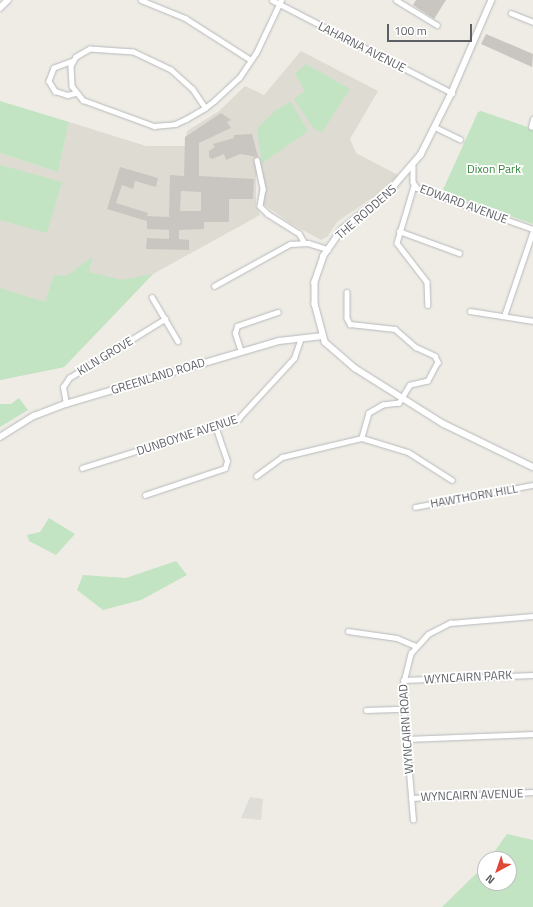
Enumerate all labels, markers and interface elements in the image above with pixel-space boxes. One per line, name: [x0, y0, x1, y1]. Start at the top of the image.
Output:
scale bar: [389, 16, 474, 42]
street label: LAHARNA AVENUE: [316, 19, 408, 75]
text: 100 m: [394, 21, 427, 40]
park label: Dixon Park: [467, 162, 521, 176]
street label: EDWARD AVENUE: [418, 181, 510, 227]
street label: THE RODDENS: [333, 182, 399, 242]
street label: KILN GROVE: [75, 334, 135, 378]
street label: GREENLAND ROAD: [109, 355, 207, 397]
street label: DUNBOYNE AVENUE: [135, 412, 239, 458]
street label: HAWTHORN HILL: [429, 481, 519, 511]
street label: WYNCAIRN PARK: [424, 668, 512, 686]
street label: WYNCAIRN ROAD: [396, 684, 416, 774]
street label: WYNCAIRN AVENUE: [420, 786, 524, 804]
north arrow: [477, 851, 517, 891]
text: N: [482, 871, 498, 888]

